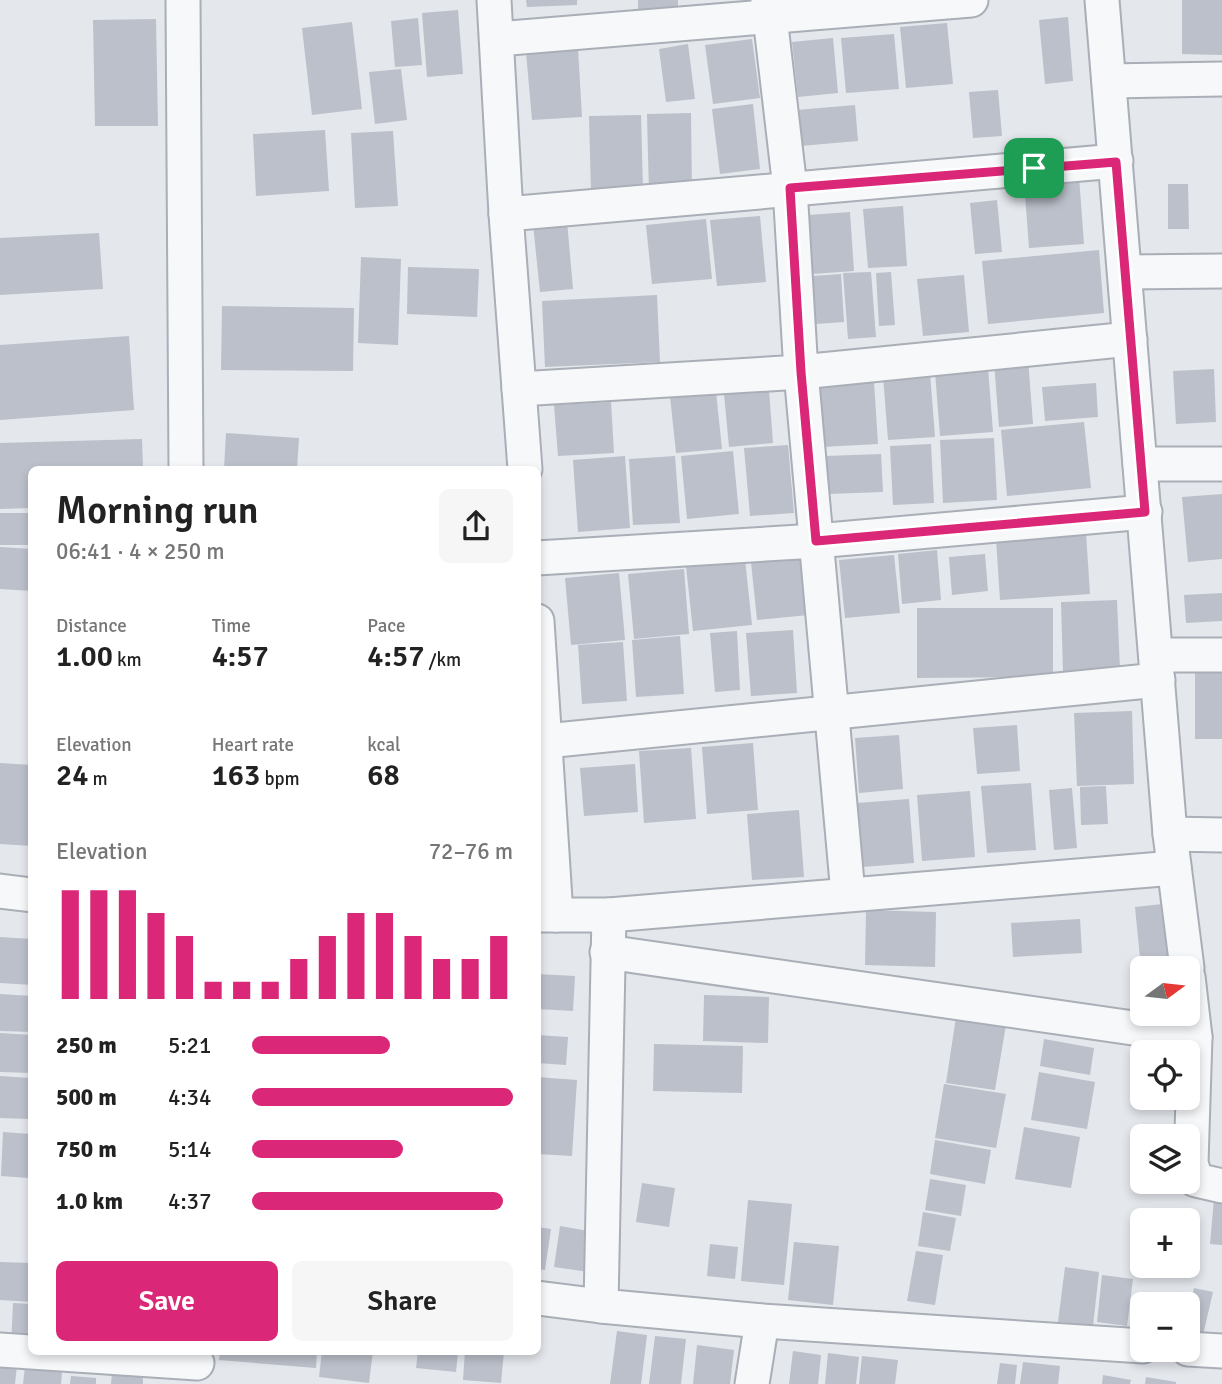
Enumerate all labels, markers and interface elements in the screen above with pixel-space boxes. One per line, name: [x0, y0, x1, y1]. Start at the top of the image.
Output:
pin: [1004, 138, 1064, 198]
icon: arrive: [1015, 149, 1053, 187]
text: Morning run: [56, 487, 259, 534]
button: share: [439, 489, 513, 563]
text: 06:41 · 4 × 250 m: [56, 537, 225, 566]
text: Distance: [56, 614, 127, 638]
text: Time: [212, 614, 251, 638]
text: Pace: [367, 614, 406, 638]
text: 1.00: [56, 638, 113, 675]
text: 4:57: [212, 638, 269, 675]
text: 4:57: [367, 638, 424, 675]
text: km: [113, 648, 142, 672]
text: /km: [424, 648, 461, 672]
text: Elevation: [56, 733, 132, 757]
text: Heart rate: [212, 733, 294, 757]
text: kcal: [367, 733, 401, 757]
text: 24: [56, 757, 88, 794]
text: 163: [212, 757, 260, 794]
text: 68: [367, 757, 400, 794]
text: m: [88, 767, 108, 791]
text: bpm: [260, 767, 300, 791]
text: Elevation: [56, 837, 148, 866]
text: 72–76 m: [429, 837, 513, 866]
north arrow: [1130, 956, 1200, 1026]
map controls: [1130, 956, 1200, 1362]
text: 250 m: [56, 1031, 117, 1060]
text: 5:21: [168, 1031, 211, 1060]
button: locate: [1130, 1040, 1200, 1110]
text: 500 m: [56, 1083, 117, 1112]
text: 4:34: [168, 1083, 211, 1112]
button: layers: [1130, 1124, 1200, 1194]
text: 750 m: [56, 1135, 117, 1164]
text: 5:14: [168, 1135, 211, 1164]
text: 1.0 km: [56, 1187, 123, 1216]
text: 4:37: [168, 1187, 211, 1216]
button: +: [1130, 1208, 1200, 1278]
button: Save: [56, 1261, 278, 1341]
button: Share: [292, 1261, 513, 1341]
button: −: [1130, 1292, 1200, 1362]

